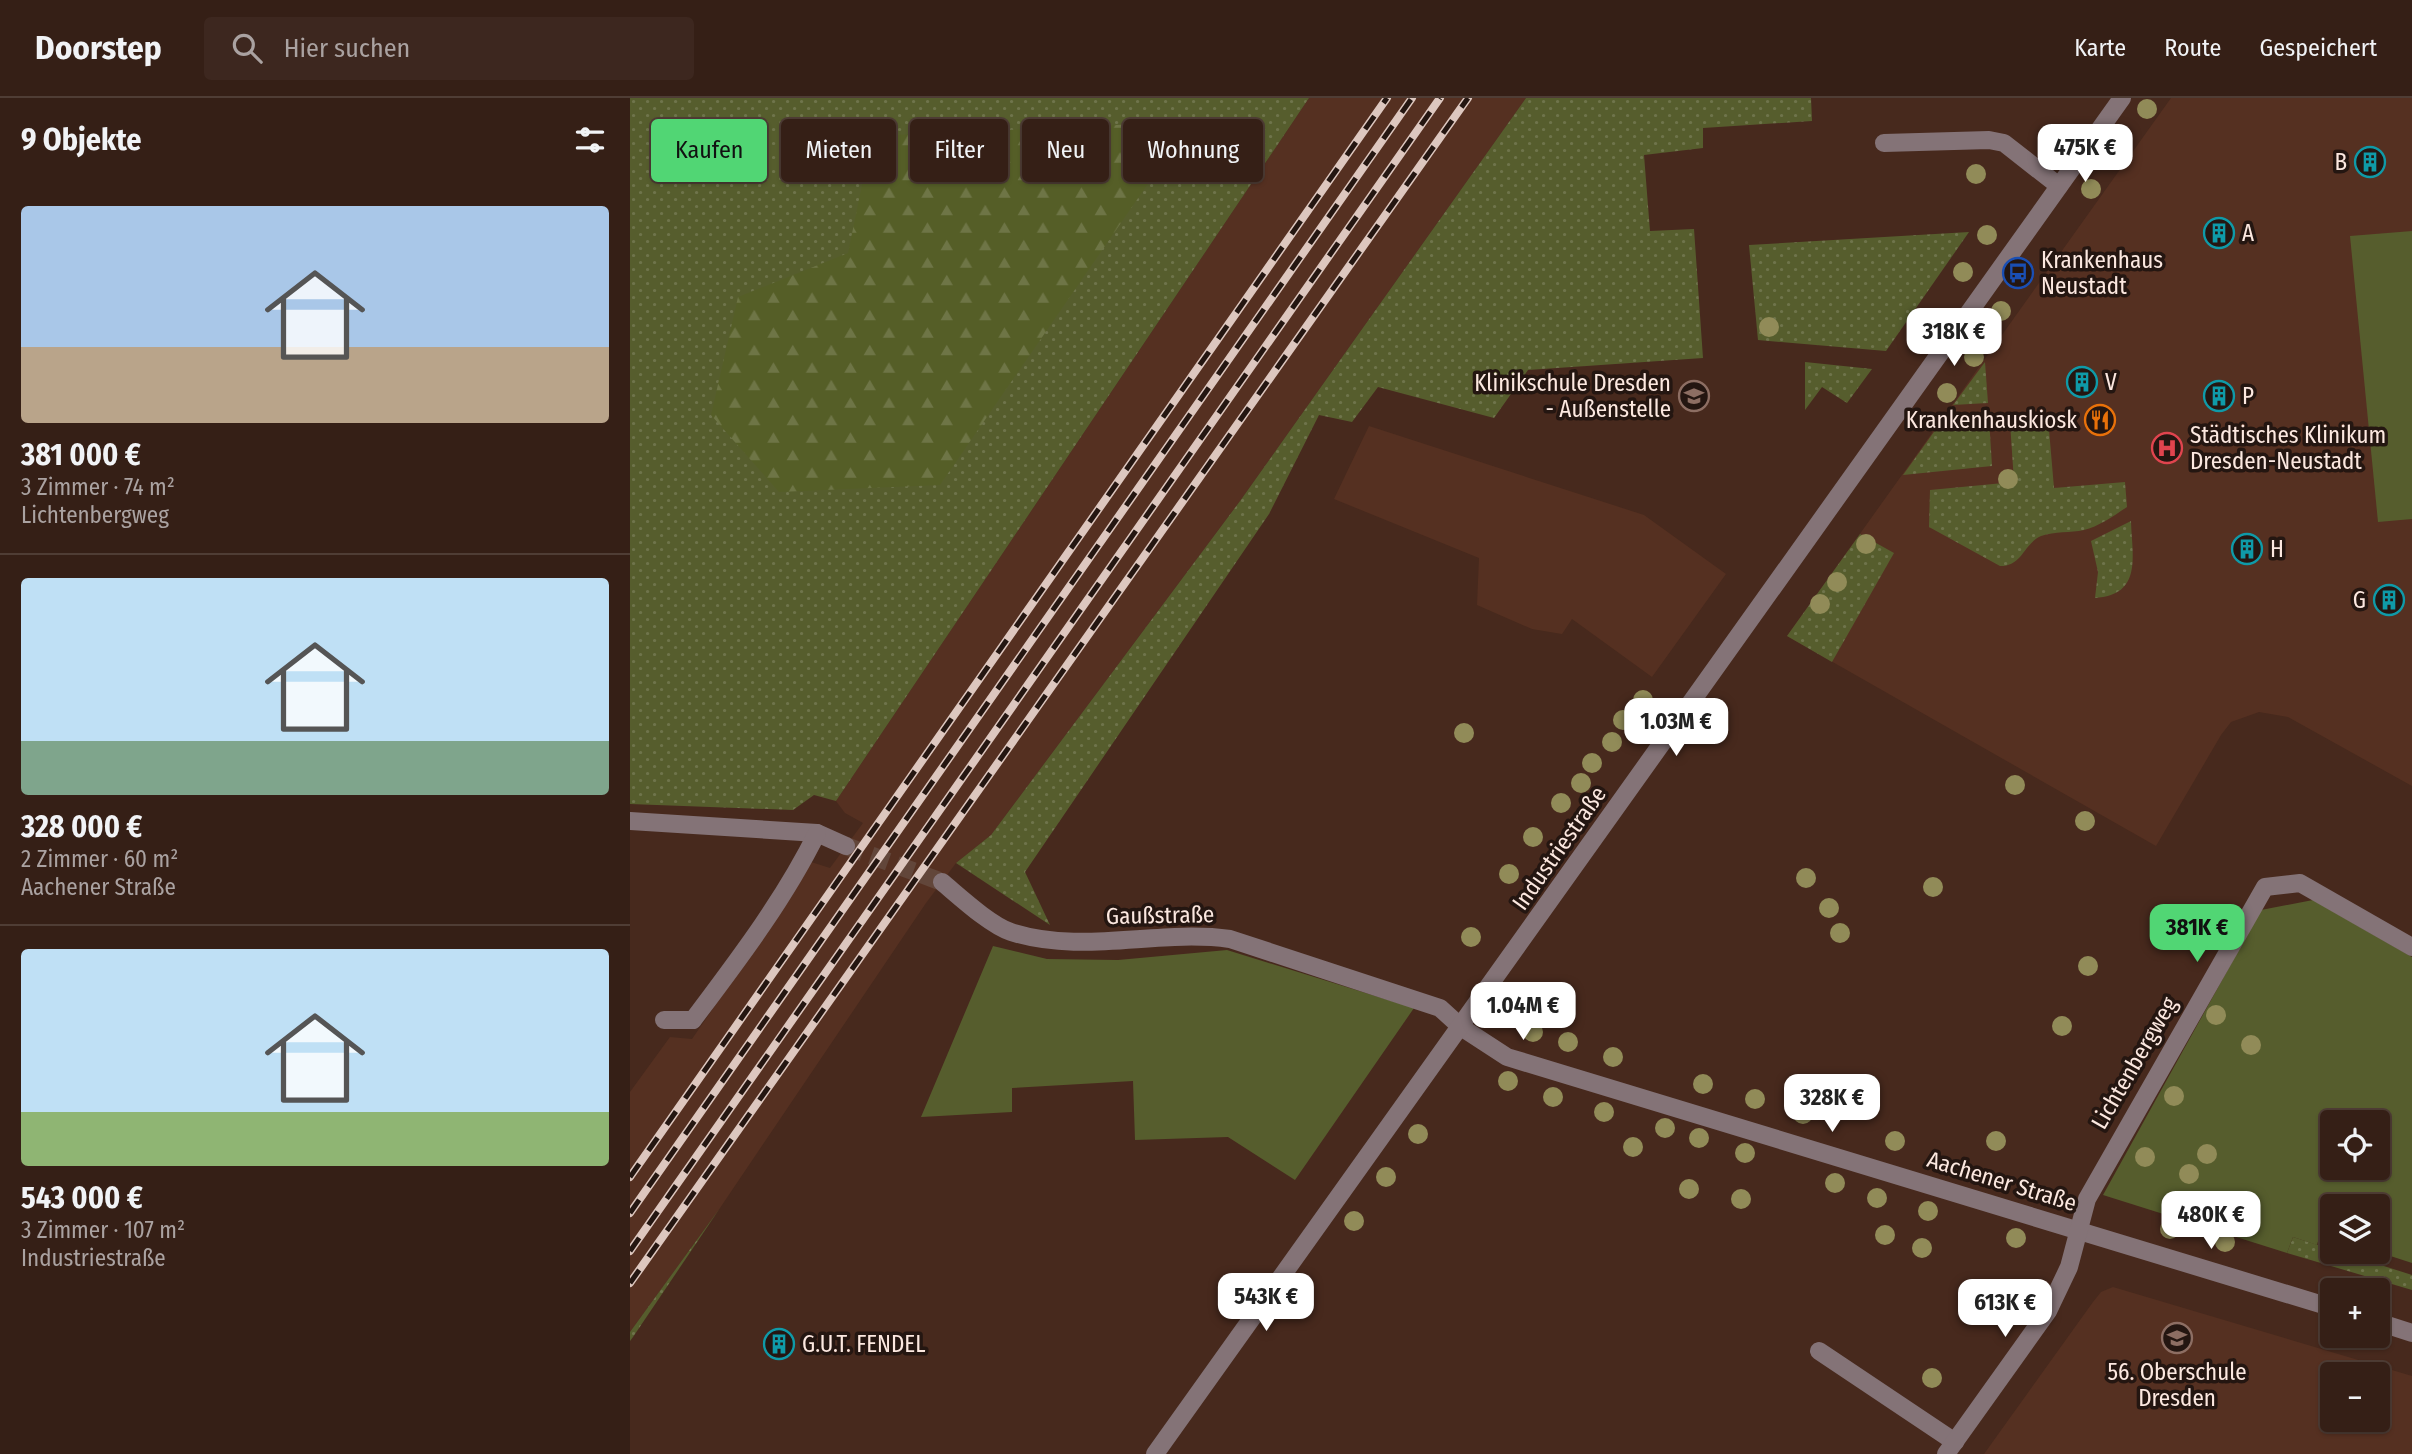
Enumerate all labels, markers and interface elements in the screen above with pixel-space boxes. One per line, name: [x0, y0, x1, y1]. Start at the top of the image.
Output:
search box: [204, 17, 694, 80]
text: Doorstep: [35, 28, 162, 68]
icon: search: [228, 29, 266, 67]
text: Hier suchen: [284, 33, 410, 64]
text: Karte: [2074, 34, 2126, 62]
text: Route: [2164, 34, 2221, 62]
text: Gespeichert: [2259, 34, 2377, 62]
chip: Kaufen: [651, 119, 767, 182]
chip: Mieten: [781, 119, 896, 182]
chip: Filter: [910, 119, 1008, 182]
chip: Neu: [1022, 119, 1109, 182]
chip: Wohnung: [1123, 119, 1263, 182]
icon: filters: [571, 121, 609, 159]
text: 9 Objekte: [21, 122, 141, 158]
pin: 475K €: [2028, 125, 2142, 184]
text: 475K €: [2054, 133, 2116, 161]
building icon: B: [2353, 145, 2387, 179]
place label: B: [2334, 148, 2347, 176]
building icon: A: [2202, 216, 2236, 250]
place label: A: [2242, 219, 2254, 247]
place label: Krankenhaus Neustadt: [2041, 246, 2163, 300]
icon: home: [252, 252, 378, 378]
bus stop icon: Krankenhaus Neustadt: [2001, 256, 2035, 290]
pin: 318K €: [1897, 308, 2011, 368]
text: 318K €: [1923, 317, 1985, 345]
building icon: V: [2065, 365, 2099, 399]
place label: V: [2105, 368, 2117, 396]
place label: Klinikschule Dresden - Außenstelle: [1474, 369, 1671, 423]
school or university icon: Klinikschule Dresden - Außenstelle: [1677, 379, 1711, 413]
building icon: P: [2202, 379, 2236, 413]
place label: P: [2242, 382, 2254, 410]
restaurant icon: Krankenhauskiosk: [2083, 403, 2117, 437]
place label: Krankenhauskiosk: [1906, 406, 2077, 434]
place label: Städtisches Klinikum Dresden-Neustadt: [2190, 421, 2386, 475]
hospital icon: Städtisches Klinikum Dresden-Neustadt: [2150, 431, 2184, 465]
text: 381 000 €: [21, 437, 141, 473]
text: 3 Zimmer · 74 m²: [21, 473, 175, 501]
text: Lichtenbergweg: [21, 501, 169, 529]
building icon: H: [2230, 532, 2264, 566]
place label: H: [2270, 535, 2284, 563]
building icon: G: [2372, 583, 2406, 617]
place label: G: [2353, 586, 2366, 614]
icon: home: [252, 624, 378, 750]
pin: 1.03M €: [1611, 698, 1741, 758]
text: 1.03M €: [1640, 707, 1712, 735]
street label: Industriestraße: [1506, 781, 1612, 915]
text: 328 000 €: [21, 809, 142, 845]
text: 2 Zimmer · 60 m²: [21, 845, 178, 873]
text: Aachener Straße: [21, 873, 176, 901]
street label: Gaußstraße: [1106, 900, 1214, 930]
pin: 381K €: [2140, 904, 2254, 964]
text: 381K €: [2166, 913, 2228, 941]
pin: 1.04M €: [1458, 982, 1588, 1042]
text: 1.04M €: [1487, 991, 1559, 1019]
street label: Lichtenbergweg: [2085, 992, 2183, 1134]
icon: home: [252, 995, 378, 1121]
pin: 328K €: [1775, 1074, 1889, 1134]
text: 328K €: [1800, 1083, 1864, 1111]
map controls: [2320, 1110, 2390, 1432]
button: locate: [2320, 1110, 2390, 1180]
street label: Aachener Straße: [1924, 1145, 2080, 1217]
text: 543 000 €: [21, 1180, 143, 1216]
pin: 480K €: [2154, 1192, 2268, 1251]
button: layers: [2320, 1194, 2390, 1264]
text: 480K €: [2178, 1200, 2245, 1228]
text: 3 Zimmer · 107 m²: [21, 1216, 185, 1244]
text: Industriestraße: [21, 1244, 166, 1272]
pin: 543K €: [1209, 1274, 1323, 1333]
button: +: [2320, 1278, 2390, 1348]
pin: 613K €: [1948, 1280, 2062, 1339]
text: 543K €: [1234, 1282, 1298, 1310]
text: 613K €: [1974, 1288, 2036, 1316]
school or university icon: 56. Oberschule Dresden: [2160, 1321, 2194, 1355]
building icon: G.U.T. FENDEL: [762, 1327, 796, 1361]
place label: G.U.T. FENDEL: [802, 1330, 925, 1358]
place label: 56. Oberschule Dresden: [2107, 1358, 2247, 1412]
button: −: [2320, 1362, 2390, 1432]

